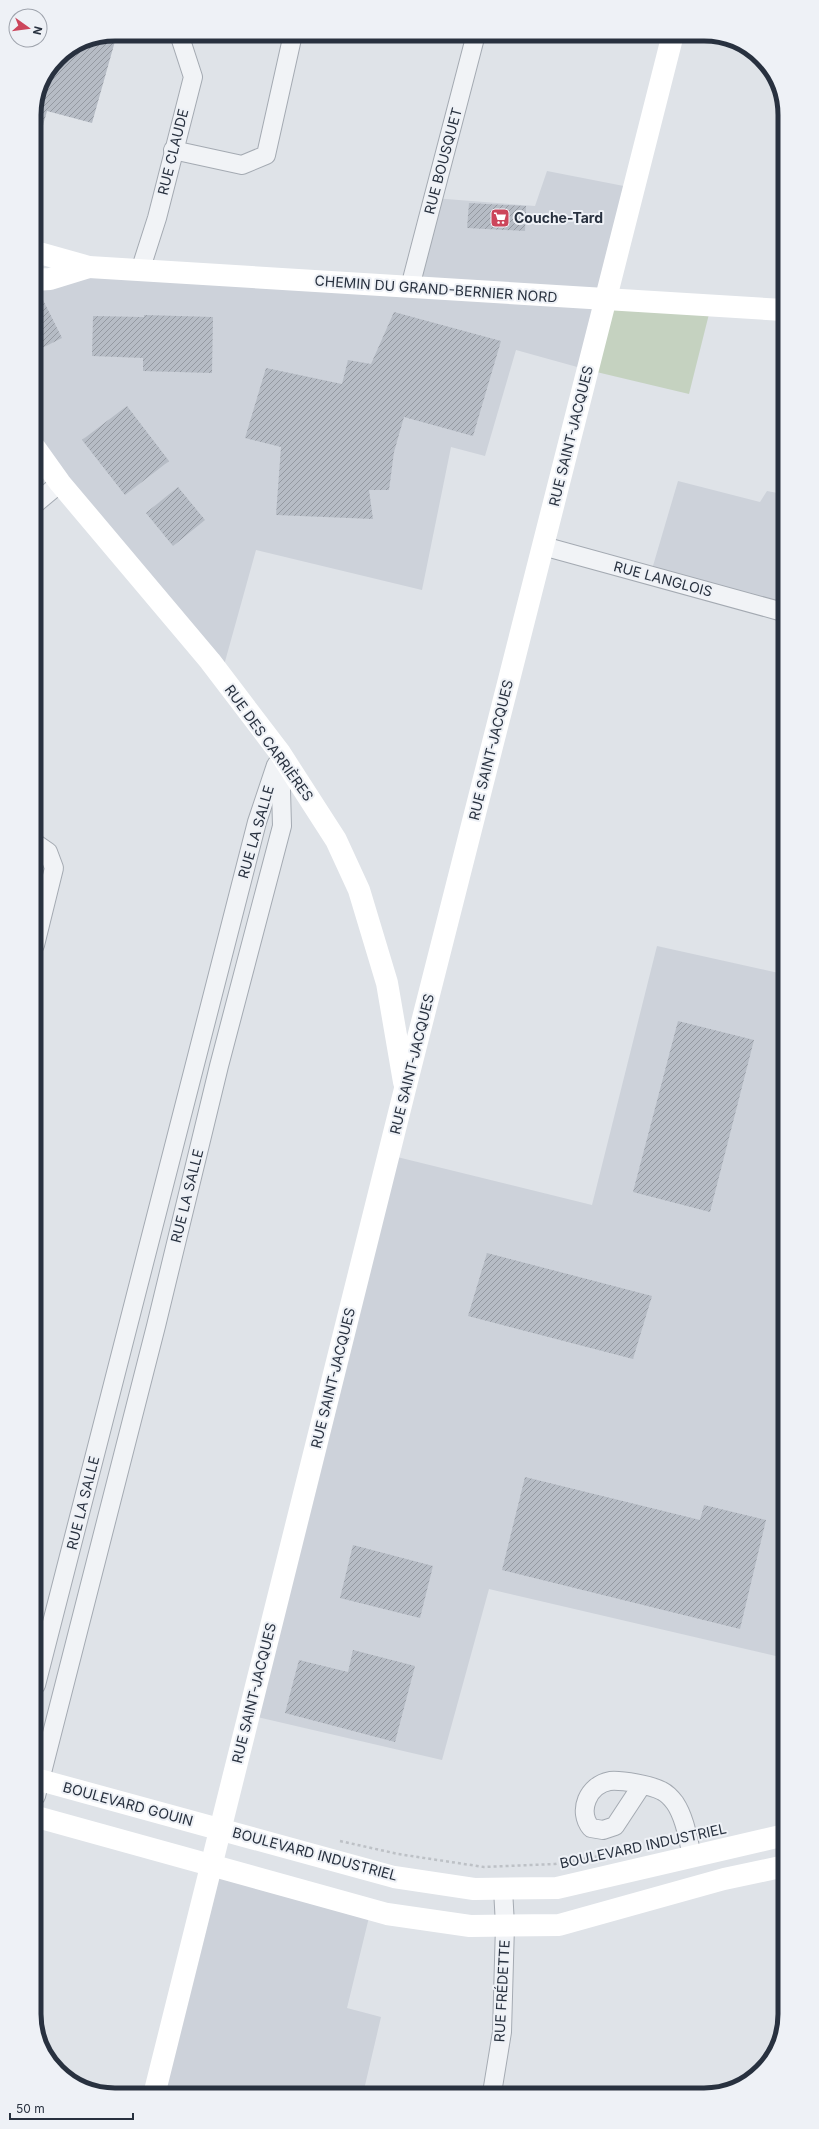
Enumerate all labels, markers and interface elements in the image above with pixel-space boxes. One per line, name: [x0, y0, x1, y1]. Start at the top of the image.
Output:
north arrow: [8, 8, 48, 48]
text: N: [30, 25, 46, 36]
street label: RUE BOUSQUET: [420, 106, 465, 216]
street label: RUE CLAUDE: [154, 107, 191, 197]
supermarket icon: Couche-Tard: [489, 207, 511, 229]
place label: Couche-Tard: [514, 209, 603, 226]
street label: CHEMIN DU GRAND-BERNIER NORD: [314, 272, 558, 305]
street label: RUE SAINT-JACQUES: [545, 364, 596, 508]
street label: RUE LANGLOIS: [612, 557, 714, 600]
street label: RUE SAINT-JACQUES: [465, 678, 516, 822]
street label: RUE DES CARRIÈRES: [222, 681, 317, 804]
street label: RUE LA SALLE: [234, 783, 277, 880]
street label: RUE SAINT-JACQUES: [386, 992, 437, 1136]
street label: RUE LA SALLE: [167, 1147, 206, 1245]
street label: RUE SAINT-JACQUES: [307, 1306, 358, 1450]
street label: RUE LA SALLE: [63, 1454, 102, 1552]
street label: RUE SAINT-JACQUES: [228, 1621, 279, 1765]
street label: BOULEVARD GOUIN: [61, 1778, 195, 1829]
street label: BOULEVARD INDUSTRIEL: [558, 1820, 728, 1871]
street label: BOULEVARD INDUSTRIEL: [231, 1823, 399, 1884]
street label: RUE FRÉDETTE: [490, 1939, 513, 2043]
scale bar: [10, 2095, 133, 2121]
text: 50 m: [16, 2101, 45, 2116]

